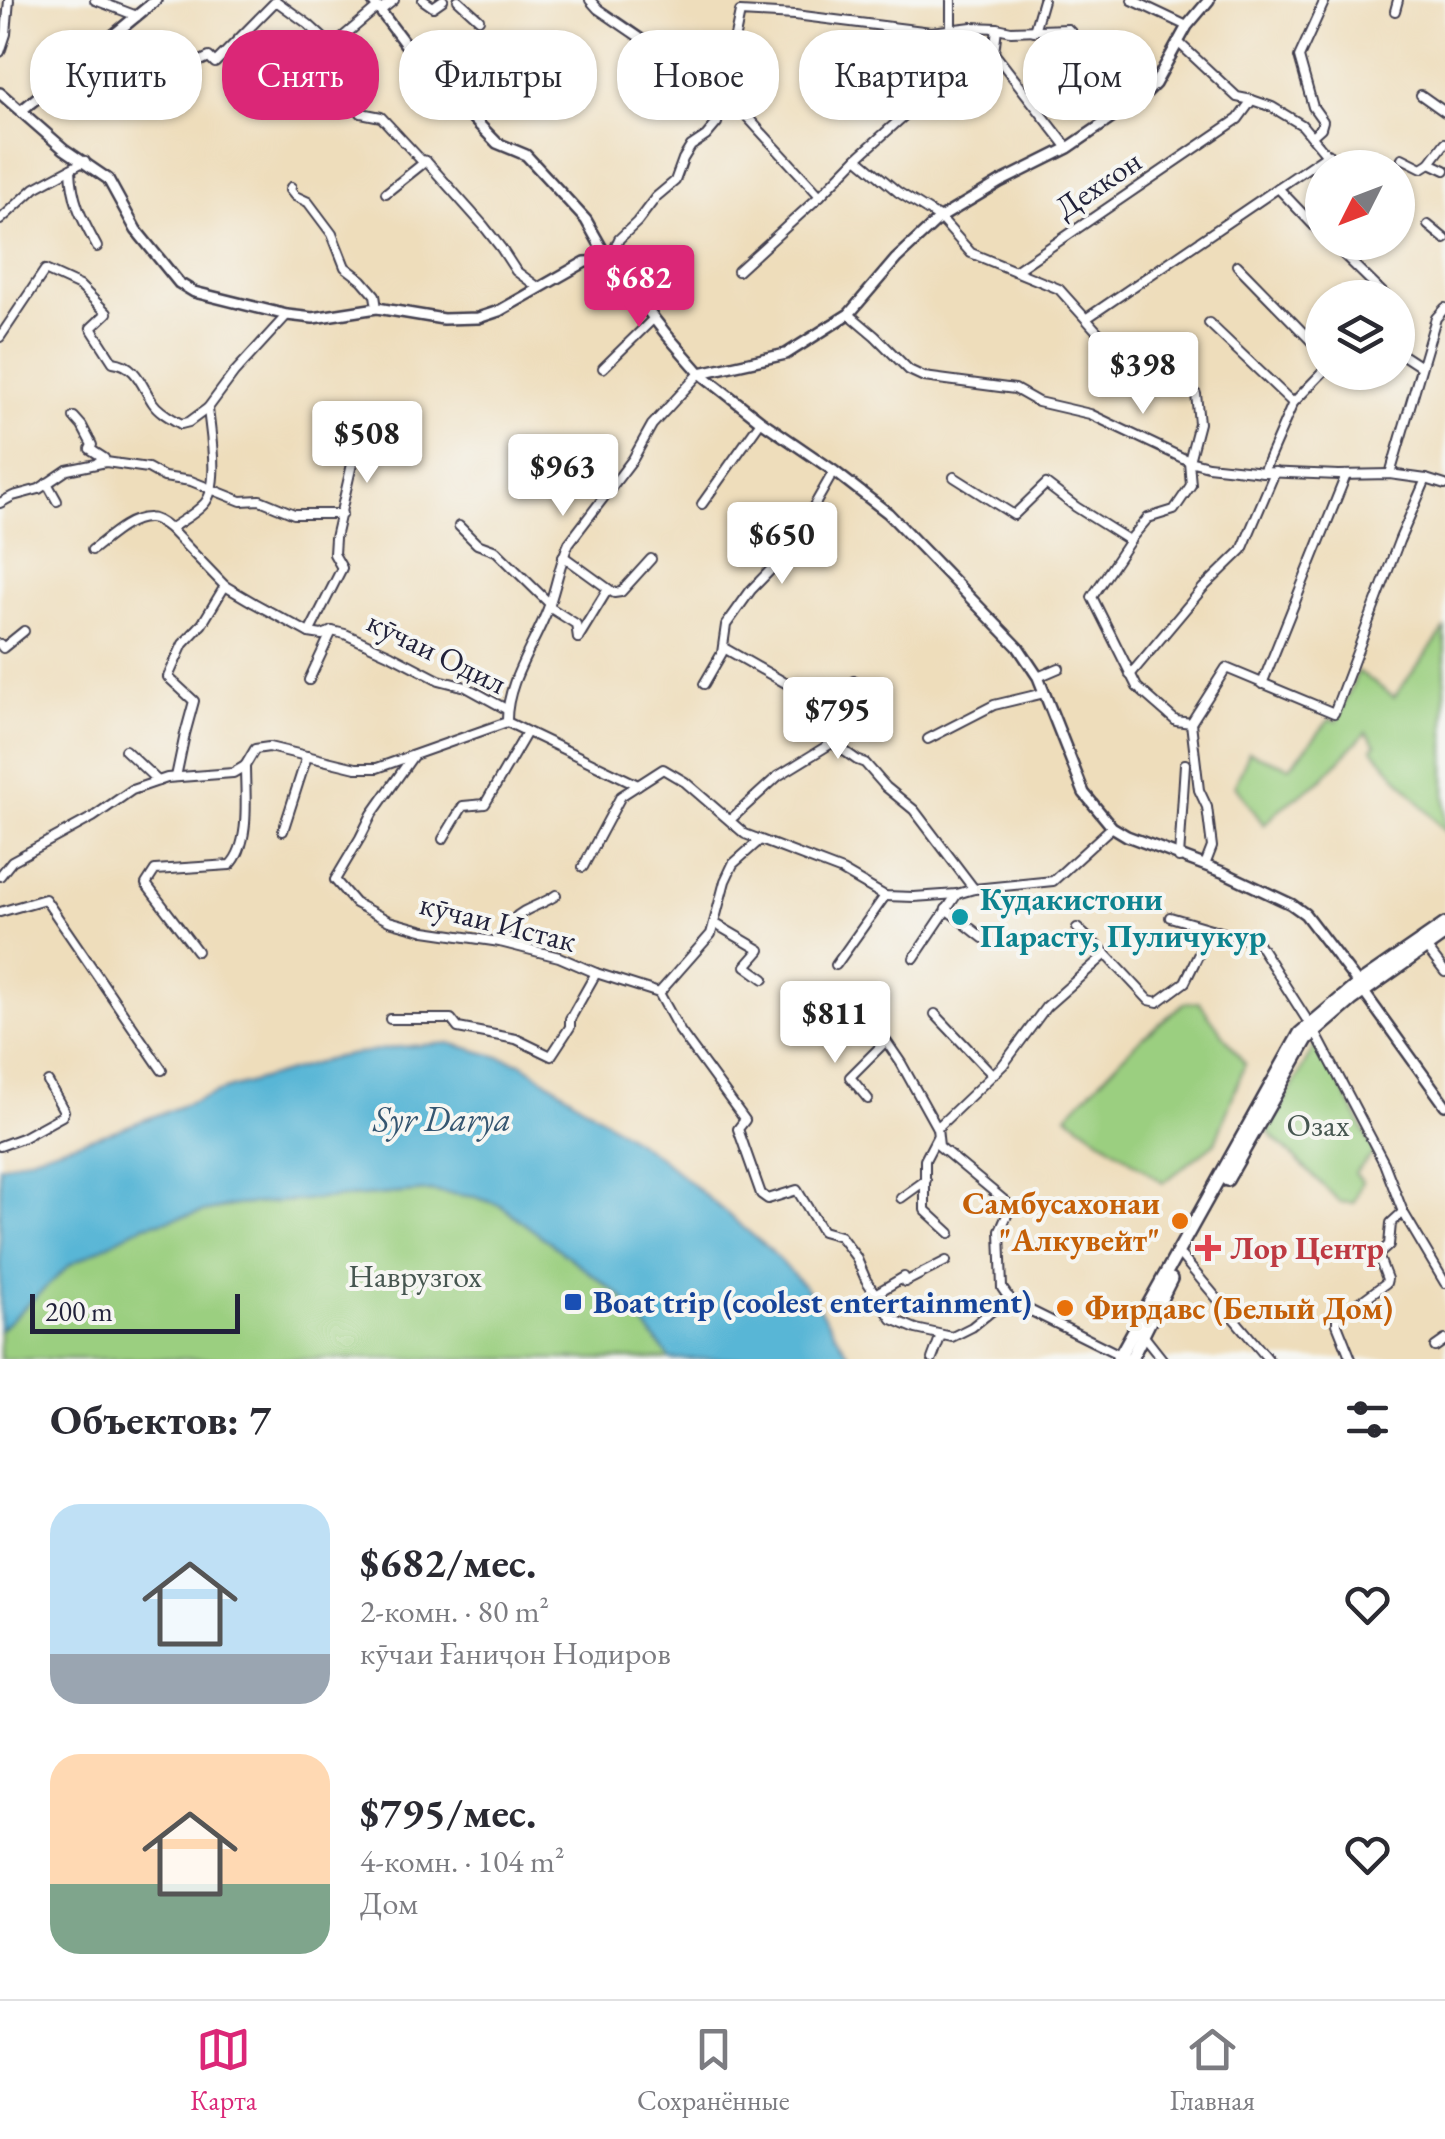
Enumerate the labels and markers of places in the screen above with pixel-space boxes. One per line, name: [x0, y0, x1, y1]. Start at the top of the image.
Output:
pin: $682: [580, 245, 698, 330]
pin: $398: [1084, 332, 1202, 417]
pin: $508: [308, 401, 426, 486]
pin: $963: [504, 434, 622, 519]
pin: $650: [723, 502, 841, 587]
pin: $795: [779, 677, 897, 762]
place label: Кудакистони Парасту, Пуличукур: [980, 878, 1266, 957]
marker: Кудакистони Парасту, Пуличукур: [949, 906, 971, 928]
pin: $811: [776, 981, 894, 1066]
place label: Самбусахонаи "Алкувейт": [962, 1182, 1160, 1261]
marker: Самбусахонаи "Алкувейт": [1169, 1210, 1191, 1232]
place label: Лор Центр: [1230, 1227, 1384, 1269]
marker: Лор Центр: [1195, 1235, 1221, 1261]
place label: Boat trip (coolest entertainment): [593, 1281, 1032, 1323]
place label: Фирдавс (Белый Дом): [1085, 1287, 1393, 1329]
marker: Boat trip (coolest entertainment): [562, 1291, 584, 1313]
marker: Фирдавс (Белый Дом): [1054, 1297, 1076, 1319]

